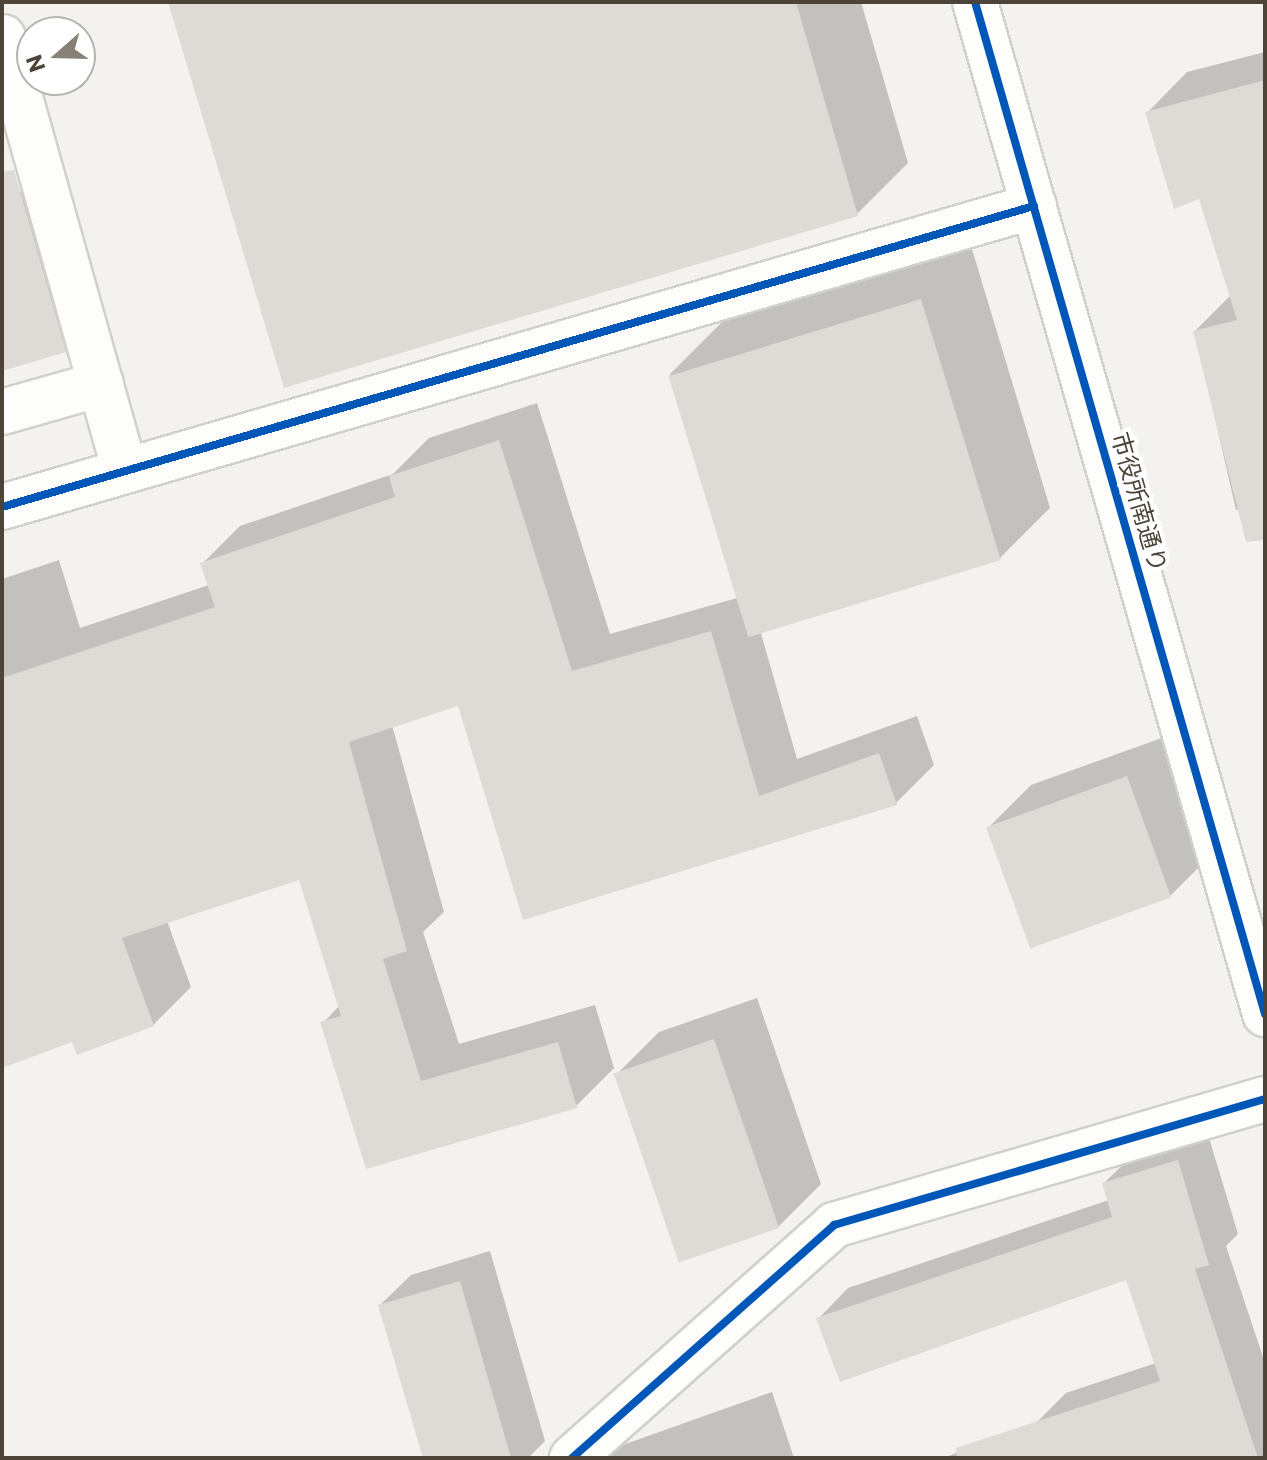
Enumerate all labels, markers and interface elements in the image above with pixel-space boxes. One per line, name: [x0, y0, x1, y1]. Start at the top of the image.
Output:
north arrow: [16, 16, 96, 96]
text: N: [19, 51, 50, 76]
street label: 市役所南通り: [1106, 429, 1174, 575]

